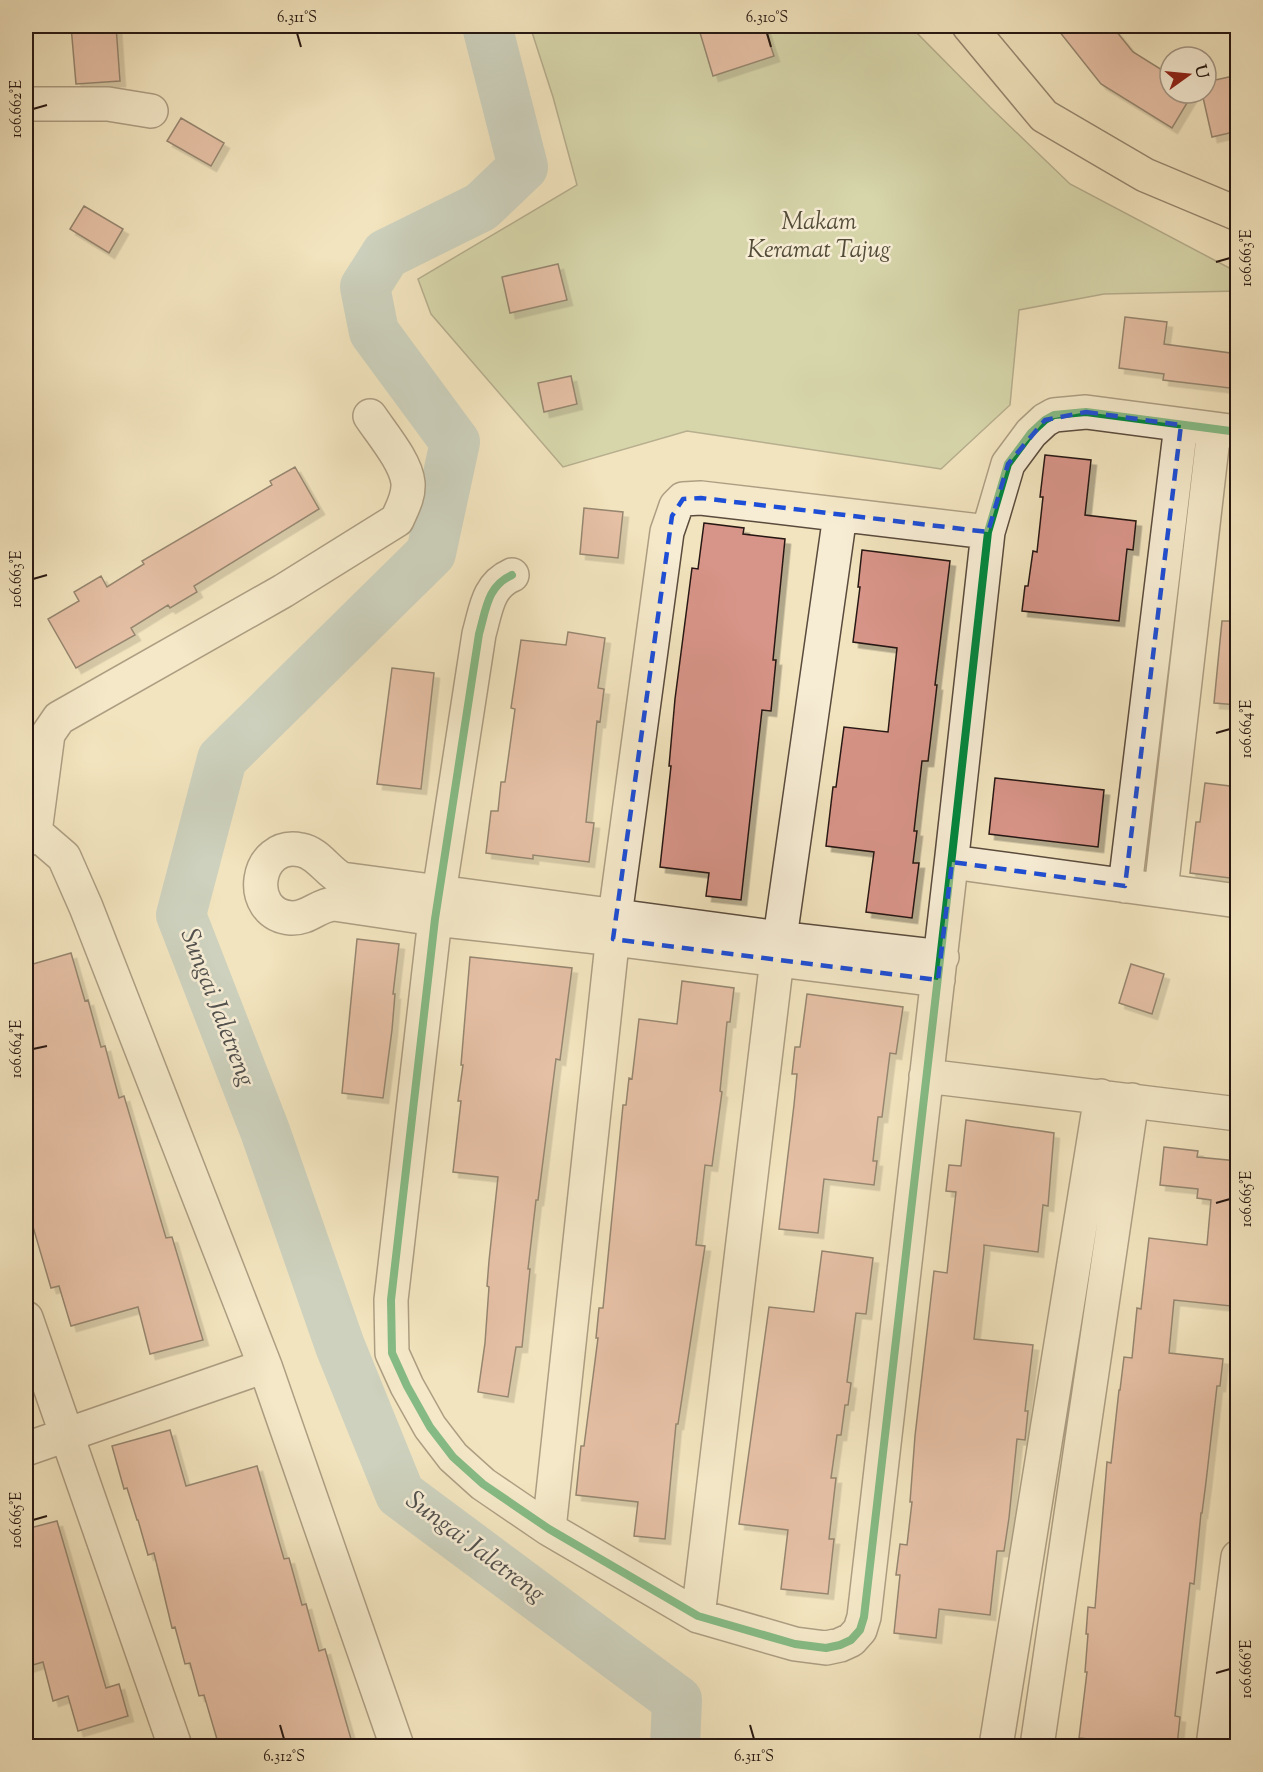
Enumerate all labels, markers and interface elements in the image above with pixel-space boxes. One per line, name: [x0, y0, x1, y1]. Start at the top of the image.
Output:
text: 6.311°S: [277, 8, 317, 29]
text: 6.310°S: [746, 8, 788, 29]
north arrow: [1158, 45, 1218, 105]
text: U: [1187, 62, 1213, 82]
text: 106.662°E: [7, 80, 28, 138]
park label: Makam Keramat Tajug: [747, 206, 891, 268]
text: 106.663°E: [1237, 229, 1258, 287]
text: 106.663°E: [7, 550, 28, 608]
text: 106.664°E: [1237, 700, 1258, 758]
water label: Sungai Jaletreng: [170, 924, 264, 1092]
text: 106.664°E: [7, 1020, 28, 1078]
text: 106.665°E: [1237, 1171, 1258, 1227]
water label: Sungai Jaletreng: [397, 1483, 553, 1613]
text: 106.665°E: [7, 1492, 28, 1548]
text: 106.666°E: [1237, 1640, 1258, 1698]
text: 6.312°S: [263, 1747, 305, 1768]
text: 6.311°S: [734, 1747, 774, 1768]

